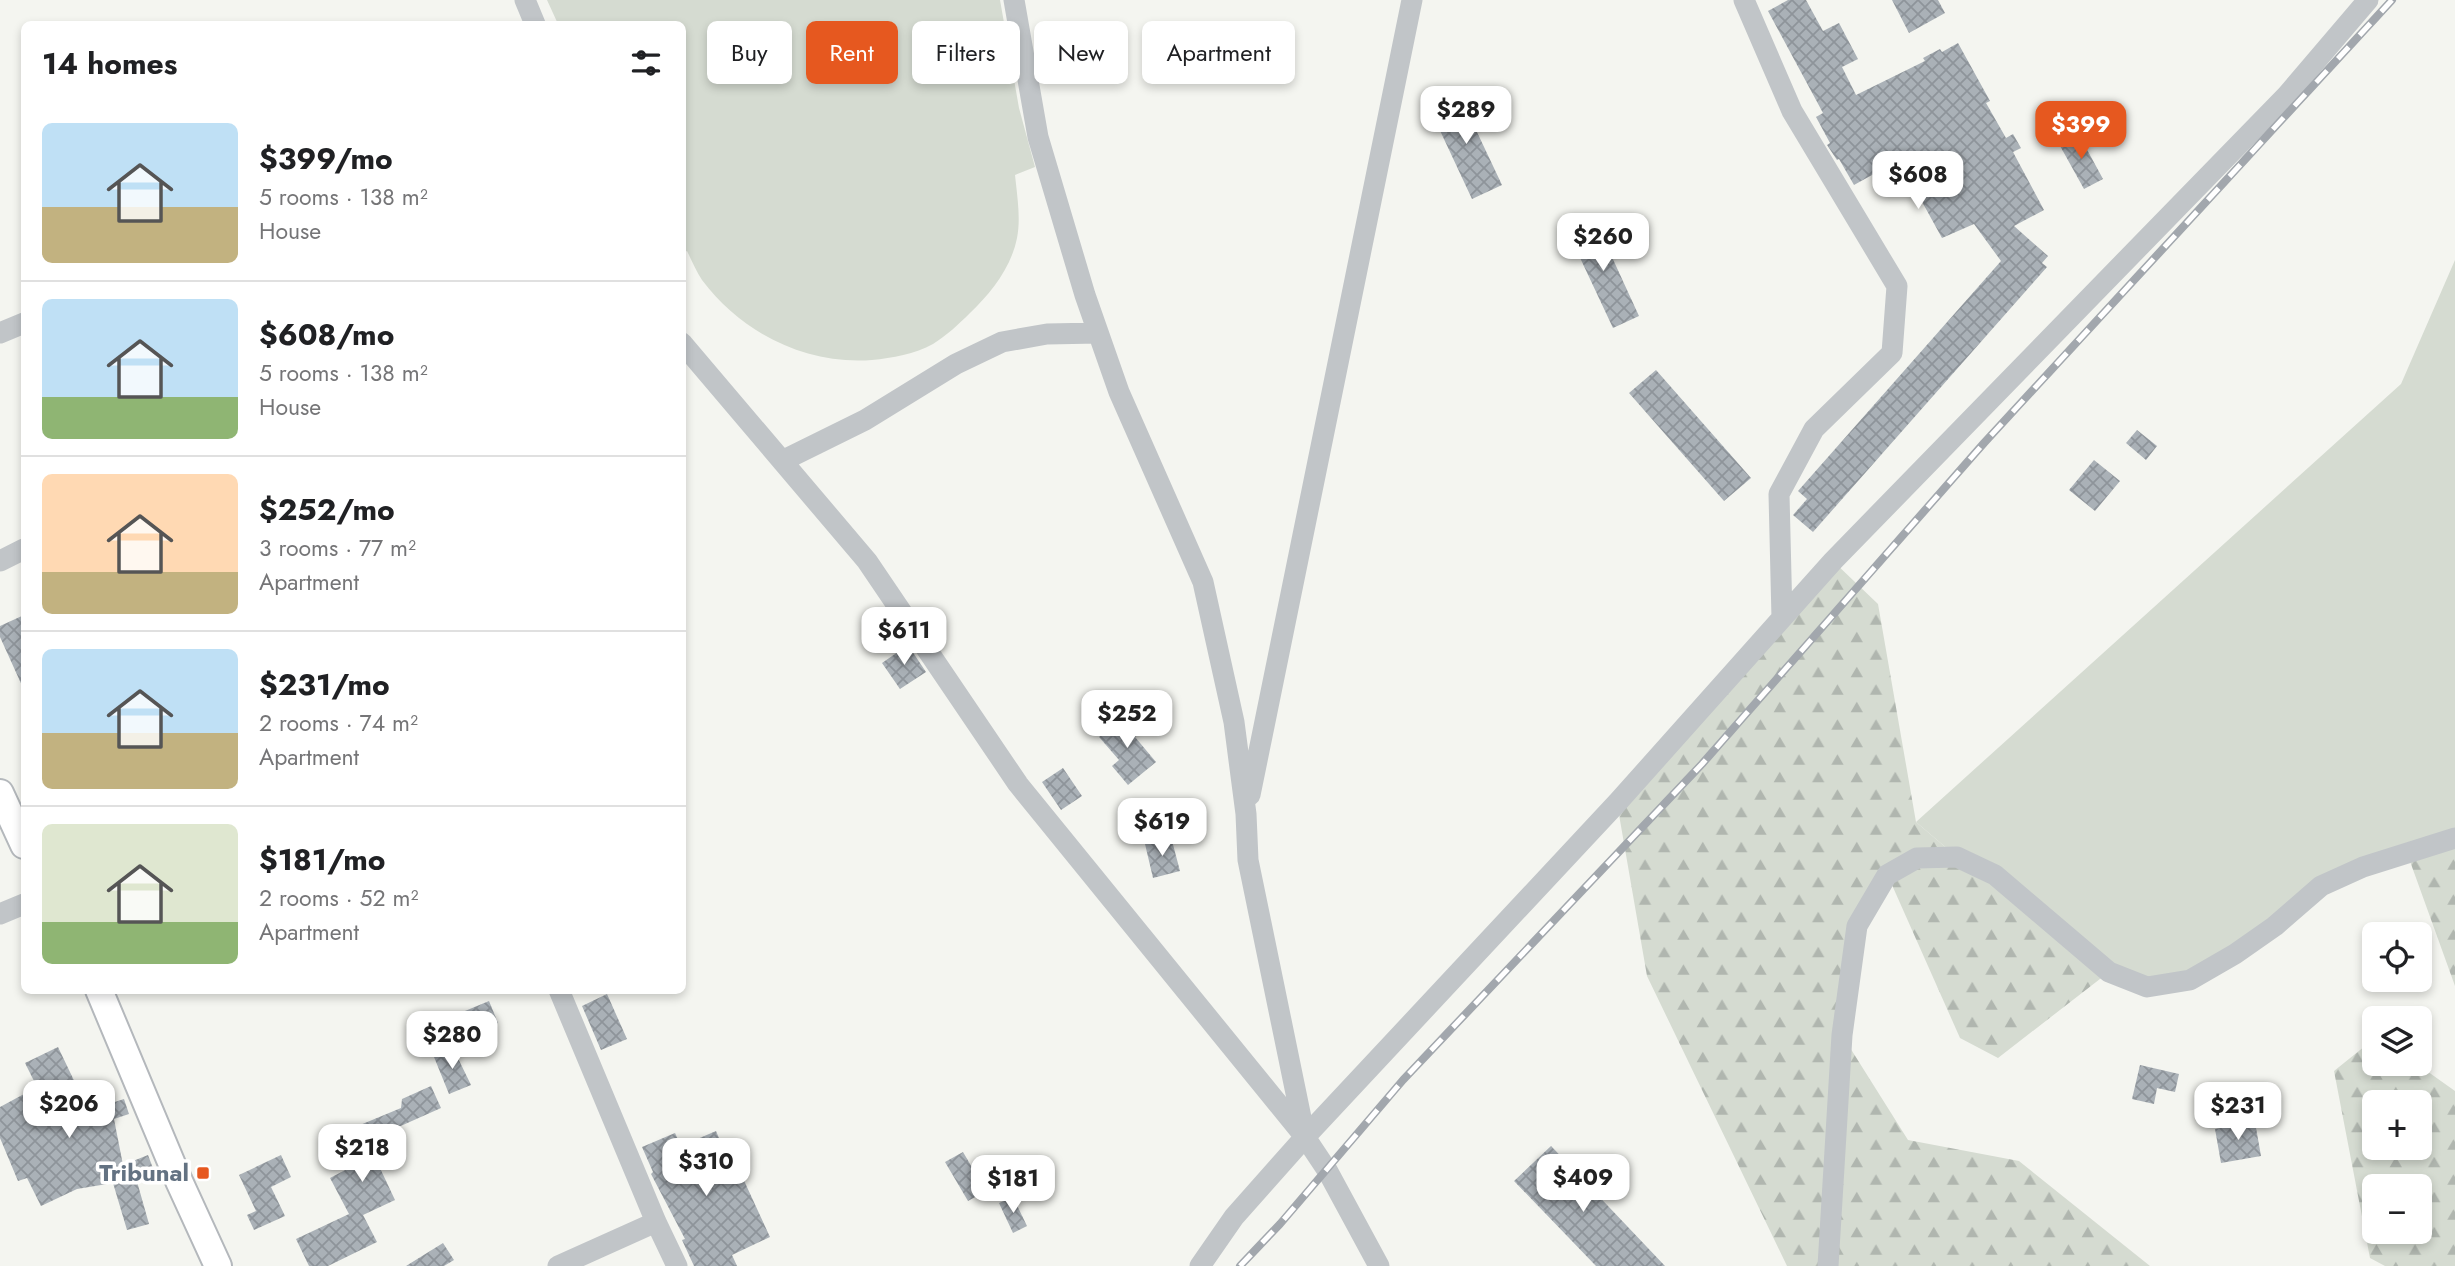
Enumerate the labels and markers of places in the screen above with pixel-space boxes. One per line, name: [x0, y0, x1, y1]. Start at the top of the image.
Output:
pin: $289: [1425, 86, 1507, 146]
pin: $399: [2040, 102, 2122, 161]
pin: $608: [1877, 152, 1959, 211]
pin: $260: [1562, 214, 1644, 273]
pin: $611: [863, 608, 945, 667]
pin: $252: [1086, 690, 1168, 750]
pin: $619: [1121, 798, 1203, 858]
pin: $280: [411, 1012, 493, 1071]
pin: $206: [28, 1080, 110, 1140]
pin: $231: [2197, 1082, 2279, 1142]
pin: $218: [321, 1124, 403, 1184]
pin: $310: [665, 1138, 747, 1198]
pin: $409: [1542, 1154, 1624, 1214]
place label: Tribunal: [99, 1155, 189, 1190]
pin: $181: [972, 1156, 1054, 1215]
marker: Tribunal: [195, 1165, 211, 1181]

